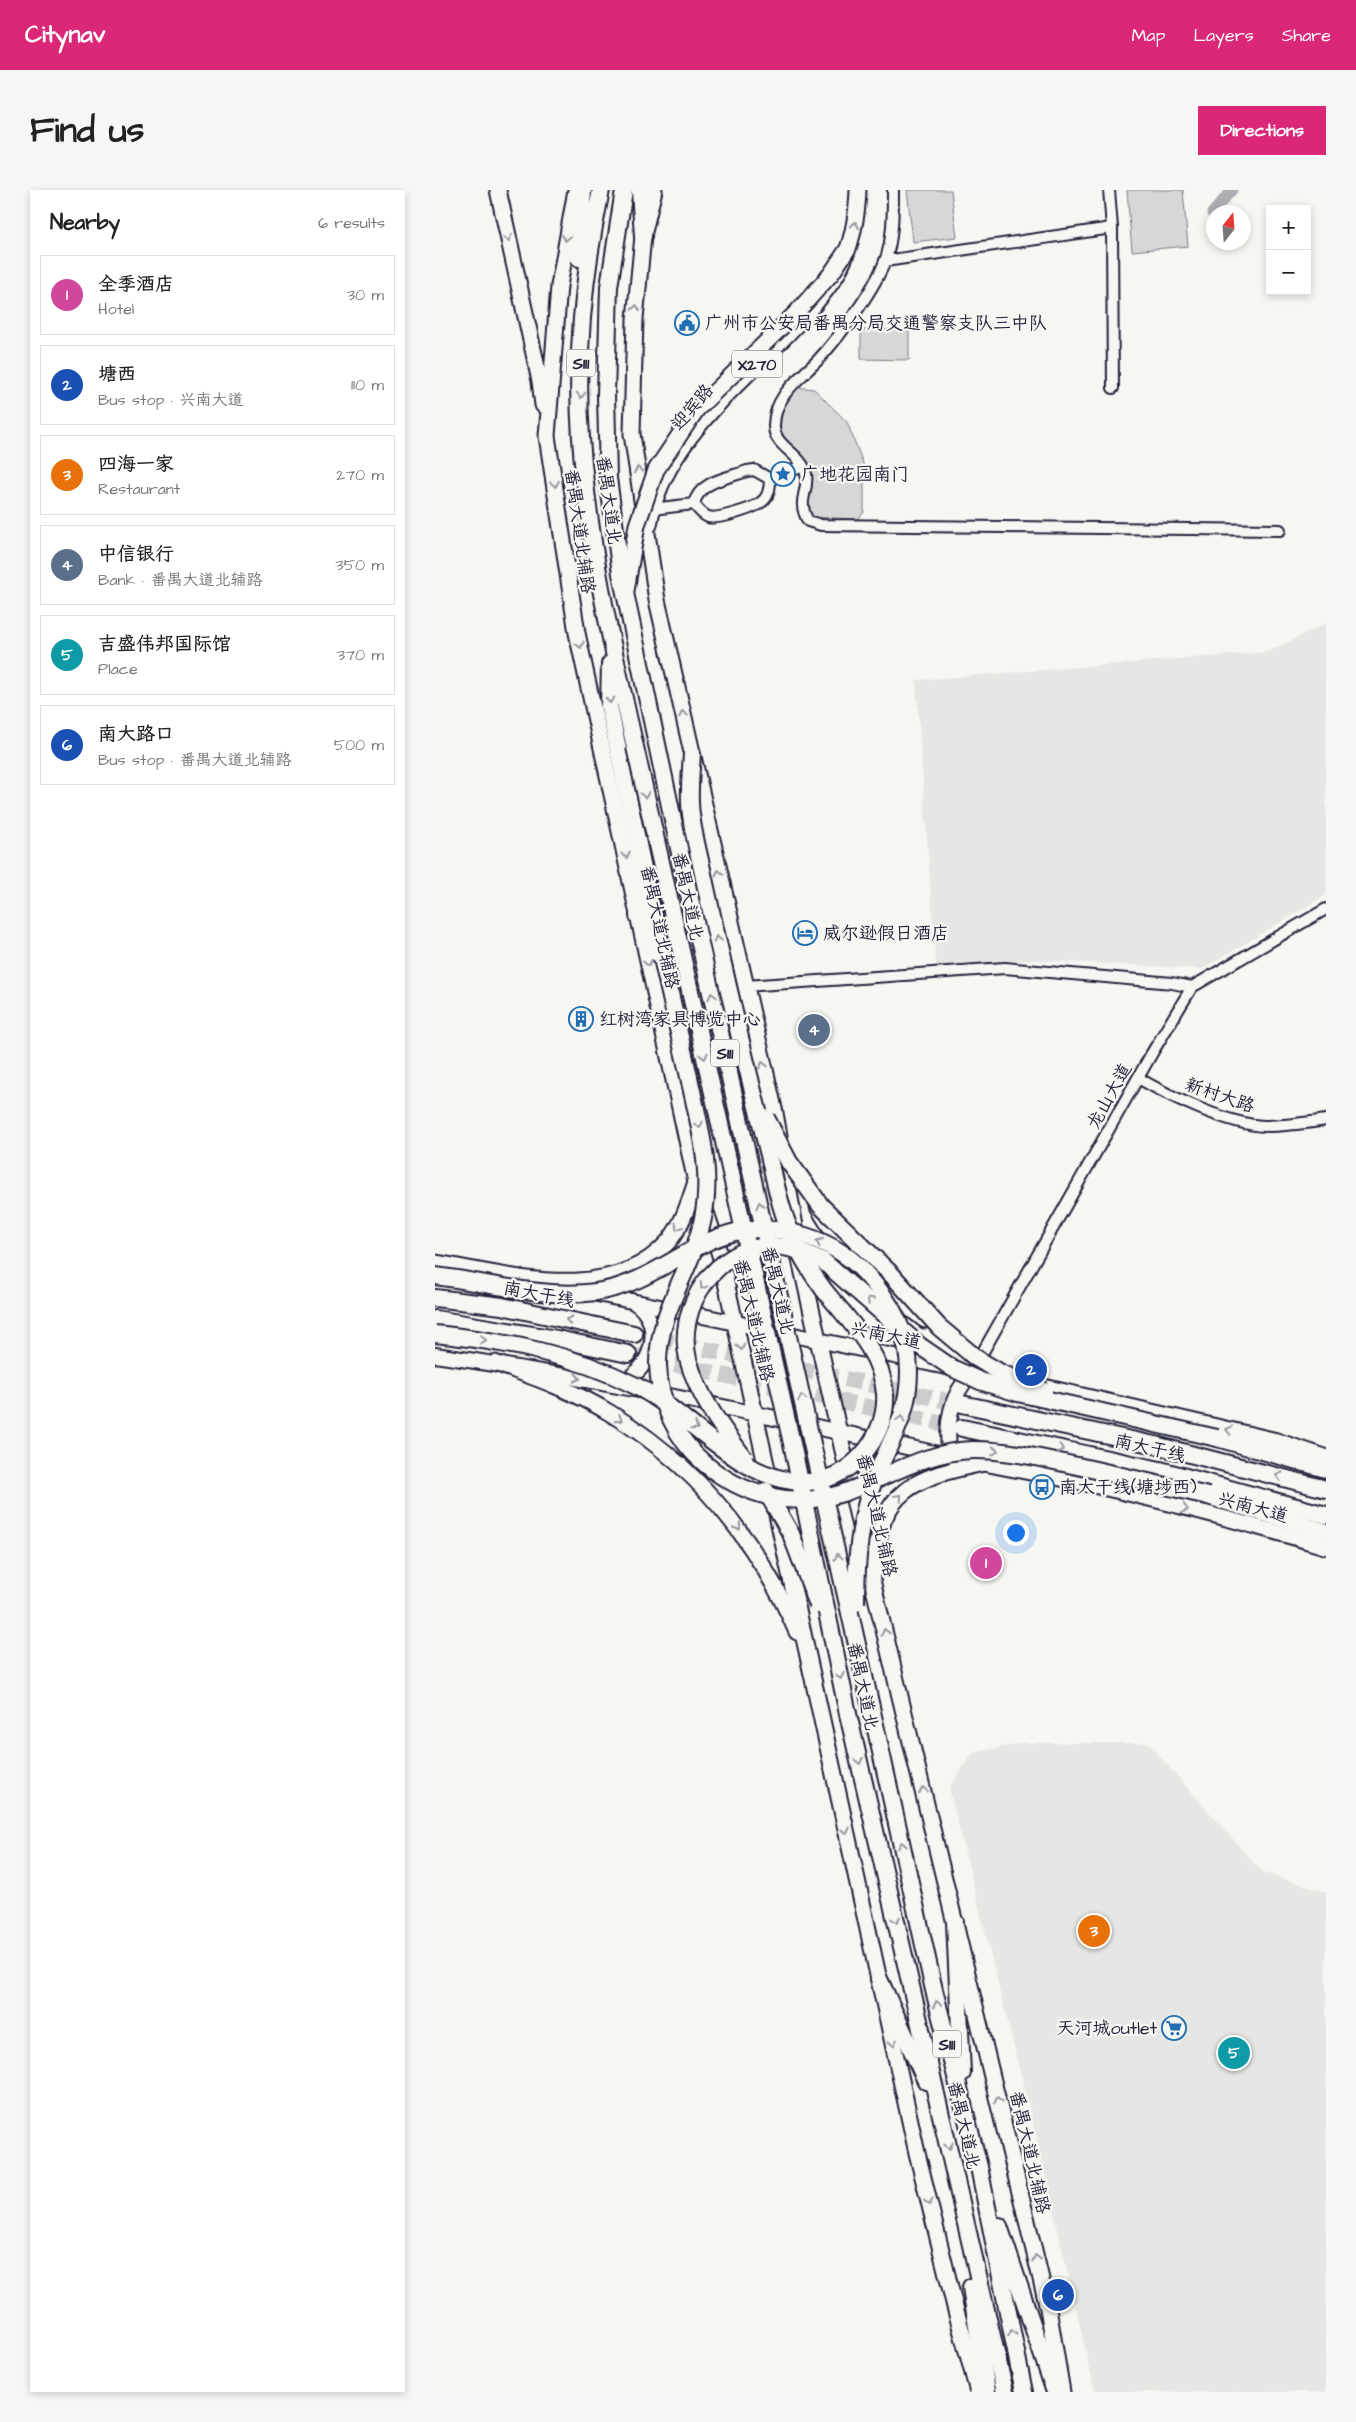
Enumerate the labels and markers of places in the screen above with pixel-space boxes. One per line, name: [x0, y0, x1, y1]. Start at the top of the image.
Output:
public building icon: 广州市公安局番禺分局交通警察支队三中队: [674, 310, 700, 336]
place label: 广州市公安局番禺分局交通警察支队三中队: [705, 311, 1047, 336]
place icon: 广地花园南门: [770, 461, 796, 487]
place label: 广地花园南门: [801, 462, 909, 487]
hotel icon: 威尔逊假日酒店: [792, 920, 818, 946]
place label: 威尔逊假日酒店: [823, 921, 949, 946]
building icon: 红树湾家具博览中心: [568, 1006, 594, 1032]
place label: 红树湾家具博览中心: [599, 1007, 761, 1032]
pin: 4: [798, 1011, 830, 1049]
pin: 2: [1015, 1351, 1047, 1389]
bus stop icon: 南大干线(塘埗西): [1029, 1474, 1055, 1500]
place label: 南大干线(塘埗西): [1059, 1475, 1197, 1500]
pin: 1: [970, 1544, 1002, 1582]
pin: 3: [1078, 1912, 1110, 1950]
supermarket icon: 天河城outlet: [1161, 2015, 1187, 2041]
place label: 天河城outlet: [1057, 2016, 1158, 2041]
pin: 5: [1218, 2034, 1250, 2072]
pin: 6: [1042, 2276, 1074, 2314]

